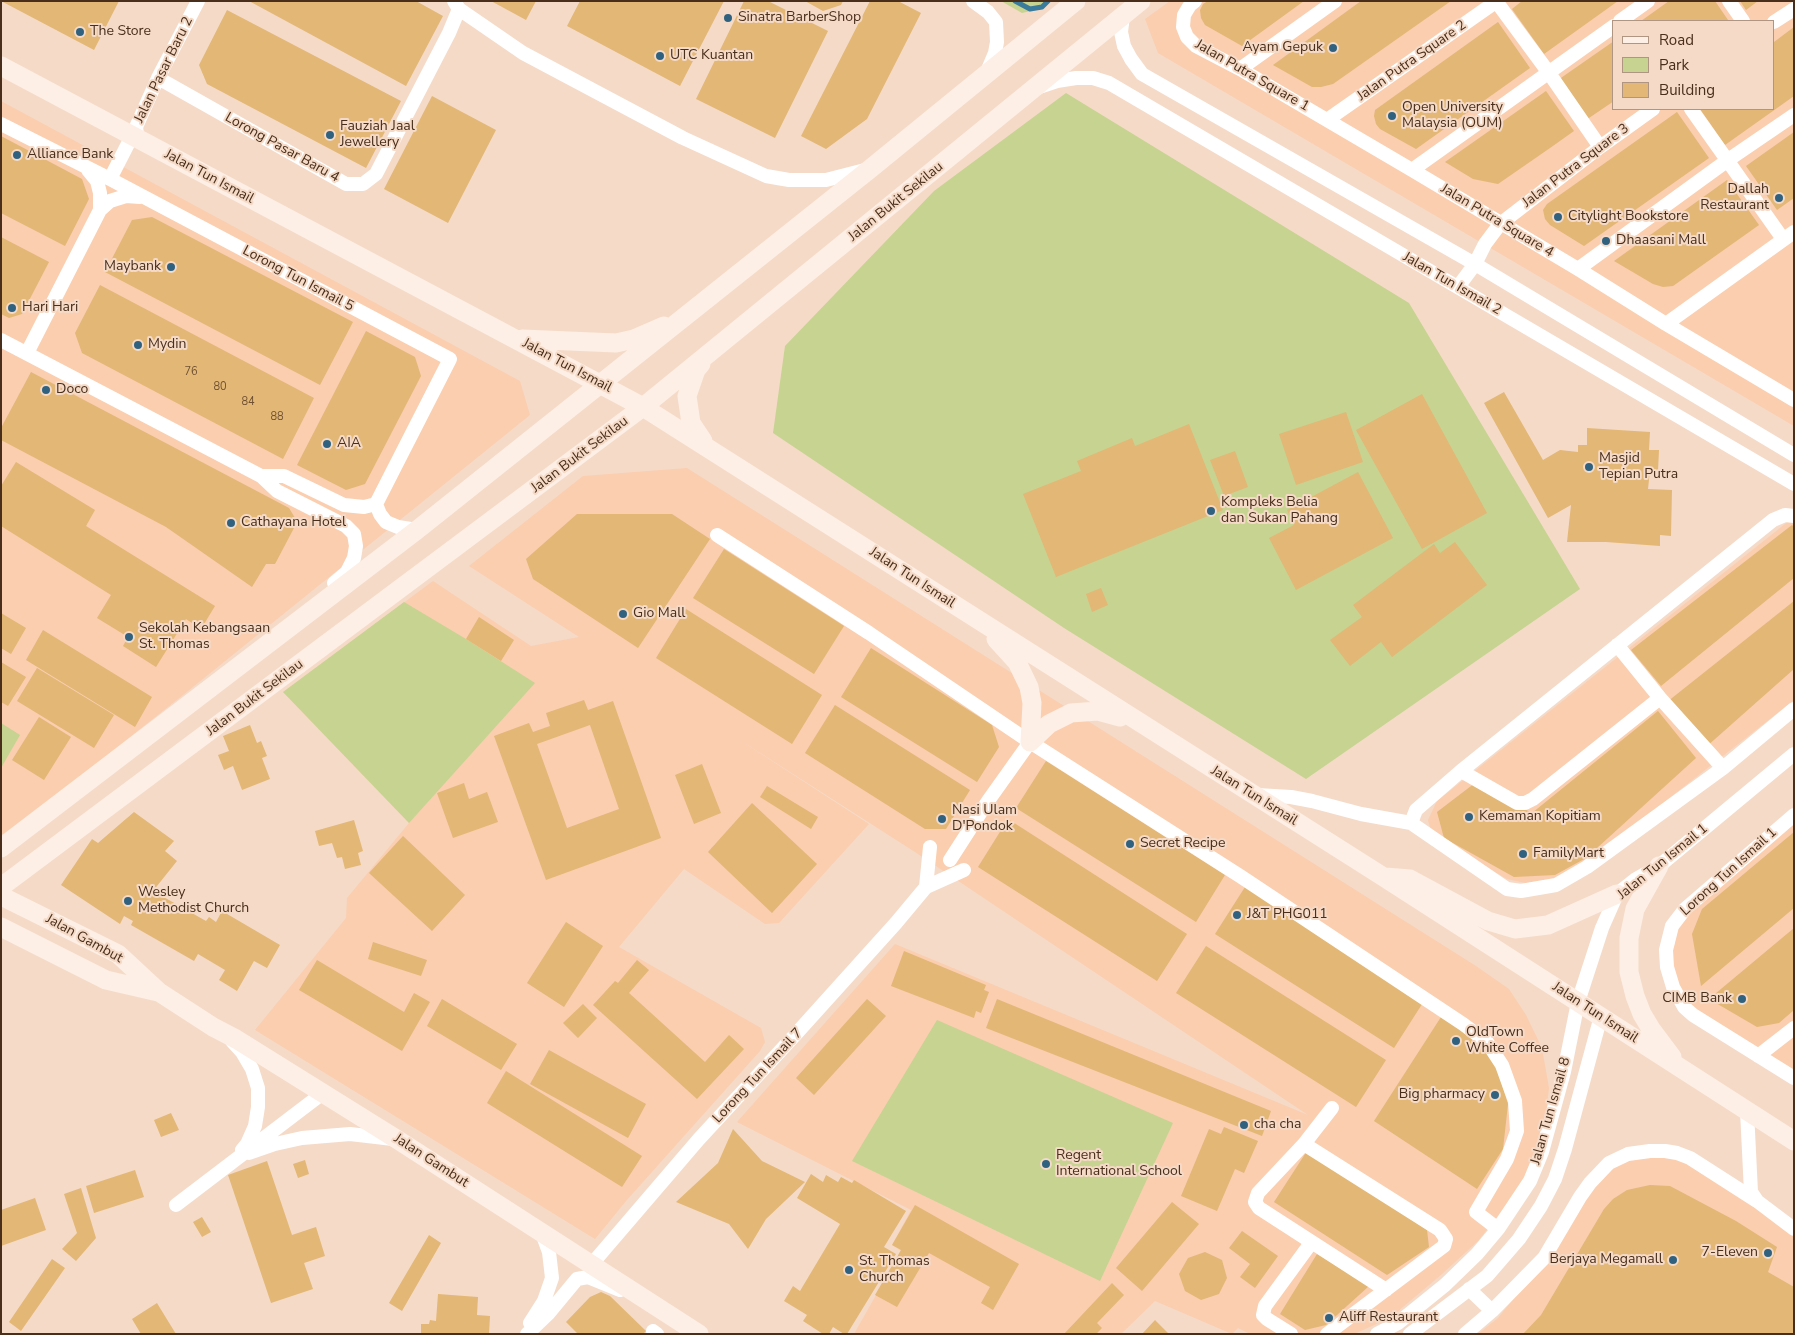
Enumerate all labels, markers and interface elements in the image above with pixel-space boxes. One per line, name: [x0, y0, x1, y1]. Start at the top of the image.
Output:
place label: Sinatra BarberShop: [738, 10, 861, 26]
marker: Sinatra BarberShop: [722, 12, 734, 24]
street label: Jalan Pasar Baru 2: [131, 14, 197, 126]
street label: Jalan Putra Square 2: [1354, 17, 1470, 105]
legend: [1612, 20, 1775, 110]
place label: The Store: [90, 24, 151, 40]
marker: The Store: [74, 26, 86, 38]
text: Road: [1659, 30, 1694, 50]
street label: Jalan Putra Square 1: [1192, 36, 1312, 116]
place label: Ayam Gepuk: [1242, 40, 1323, 56]
marker: Ayam Gepuk: [1327, 42, 1339, 54]
place label: UTC Kuantan: [670, 48, 753, 64]
marker: UTC Kuantan: [654, 50, 666, 62]
text: Park: [1659, 55, 1689, 75]
text: Building: [1659, 80, 1715, 100]
place label: Open University Malaysia (OUM): [1402, 100, 1503, 132]
street label: Lorong Pasar Baru 4: [222, 110, 342, 186]
marker: Open University Malaysia (OUM): [1386, 110, 1398, 122]
place label: Fauziah Jaal Jewellery: [340, 119, 415, 152]
street label: Jalan Putra Square 3: [1519, 120, 1633, 212]
marker: Fauziah Jaal Jewellery: [324, 129, 336, 141]
street label: Jalan Tun Ismail: [161, 146, 257, 208]
place label: Alliance Bank: [27, 147, 113, 163]
marker: Alliance Bank: [11, 149, 23, 161]
street label: Jalan Bukit Sekilau: [845, 159, 947, 245]
street label: Jalan Putra Square 4: [1437, 181, 1557, 261]
place label: Dallah Restaurant: [1700, 182, 1769, 214]
marker: Dallah Restaurant: [1773, 192, 1785, 204]
place label: Citylight Bookstore: [1568, 209, 1688, 225]
marker: Citylight Bookstore: [1552, 211, 1564, 223]
place label: Dhaasani Mall: [1616, 233, 1706, 249]
marker: Dhaasani Mall: [1600, 235, 1612, 247]
street label: Lorong Tun Ismail 5: [239, 243, 357, 315]
street label: Jalan Tun Ismail 2: [1400, 249, 1504, 319]
place label: Maybank: [104, 259, 161, 275]
marker: Maybank: [165, 261, 177, 273]
place label: Hari Hari: [22, 300, 78, 316]
marker: Hari Hari: [6, 302, 18, 314]
street label: Jalan Tun Ismail: [519, 335, 615, 397]
place label: Mydin: [148, 337, 186, 353]
marker: Mydin: [132, 339, 144, 351]
house number: 76: [184, 365, 198, 379]
house number: 80: [213, 380, 227, 394]
place label: Doco: [56, 382, 88, 398]
marker: Doco: [40, 384, 52, 396]
house number: 84: [241, 395, 255, 409]
house number: 88: [270, 410, 284, 424]
street label: Jalan Bukit Sekilau: [528, 413, 632, 497]
place label: AIA: [337, 436, 361, 452]
marker: AIA: [321, 438, 333, 450]
place label: Masjid Tepian Putra: [1599, 451, 1678, 484]
marker: Masjid Tepian Putra: [1583, 461, 1595, 473]
place label: Kompleks Belia dan Sukan Pahang: [1221, 495, 1338, 528]
marker: Kompleks Belia dan Sukan Pahang: [1205, 505, 1217, 517]
place label: Cathayana Hotel: [241, 515, 346, 531]
marker: Cathayana Hotel: [225, 517, 237, 529]
street label: Jalan Tun Ismail: [866, 544, 958, 612]
place label: Gio Mall: [633, 606, 685, 622]
marker: Gio Mall: [617, 608, 629, 620]
place label: Sekolah Kebangsaan St. Thomas: [139, 621, 270, 654]
marker: Sekolah Kebangsaan St. Thomas: [123, 631, 135, 643]
street label: Jalan Bukit Sekilau: [203, 656, 307, 740]
street label: Jalan Tun Ismail: [1208, 763, 1300, 829]
place label: Nasi Ulam D'Pondok: [952, 803, 1017, 836]
place label: Kemaman Kopitiam: [1479, 809, 1601, 825]
marker: Kemaman Kopitiam: [1463, 811, 1475, 823]
marker: Nasi Ulam D'Pondok: [936, 813, 948, 825]
street label: Jalan Tun Ismail 1: [1615, 821, 1711, 903]
street label: Lorong Tun Ismail 1: [1677, 824, 1781, 920]
place label: Secret Recipe: [1140, 836, 1225, 852]
marker: Secret Recipe: [1124, 838, 1136, 850]
place label: FamilyMart: [1533, 846, 1604, 862]
marker: FamilyMart: [1517, 848, 1529, 860]
place label: Wesley Methodist Church: [138, 885, 249, 918]
marker: Wesley Methodist Church: [122, 895, 134, 907]
place label: J&T PHG011: [1247, 907, 1328, 923]
marker: J&T PHG011: [1231, 909, 1243, 921]
street label: Jalan Gambut: [43, 911, 125, 967]
street label: Jalan Tun Ismail: [1549, 979, 1641, 1047]
place label: CIMB Bank: [1662, 991, 1732, 1007]
marker: CIMB Bank: [1736, 993, 1748, 1005]
street label: Lorong Tun Ismail 7: [710, 1025, 806, 1127]
place label: OldTown White Coffee: [1466, 1025, 1549, 1058]
marker: OldTown White Coffee: [1450, 1035, 1462, 1047]
street label: Jalan Tun Ismail 8: [1528, 1055, 1574, 1167]
place label: Big pharmacy: [1399, 1087, 1485, 1103]
marker: Big pharmacy: [1489, 1089, 1501, 1101]
place label: cha cha: [1254, 1117, 1301, 1133]
marker: cha cha: [1238, 1119, 1250, 1131]
street label: Jalan Gambut: [391, 1131, 471, 1191]
place label: Regent International School: [1056, 1148, 1182, 1180]
marker: Regent International School: [1040, 1158, 1052, 1170]
place label: 7-Eleven: [1702, 1245, 1758, 1261]
marker: 7-Eleven: [1762, 1247, 1774, 1259]
place label: Berjaya Megamall: [1550, 1252, 1663, 1268]
place label: St. Thomas Church: [859, 1254, 930, 1286]
marker: Berjaya Megamall: [1667, 1254, 1679, 1266]
marker: St. Thomas Church: [843, 1264, 855, 1276]
place label: Aliff Restaurant: [1339, 1310, 1438, 1326]
marker: Aliff Restaurant: [1323, 1312, 1335, 1324]

